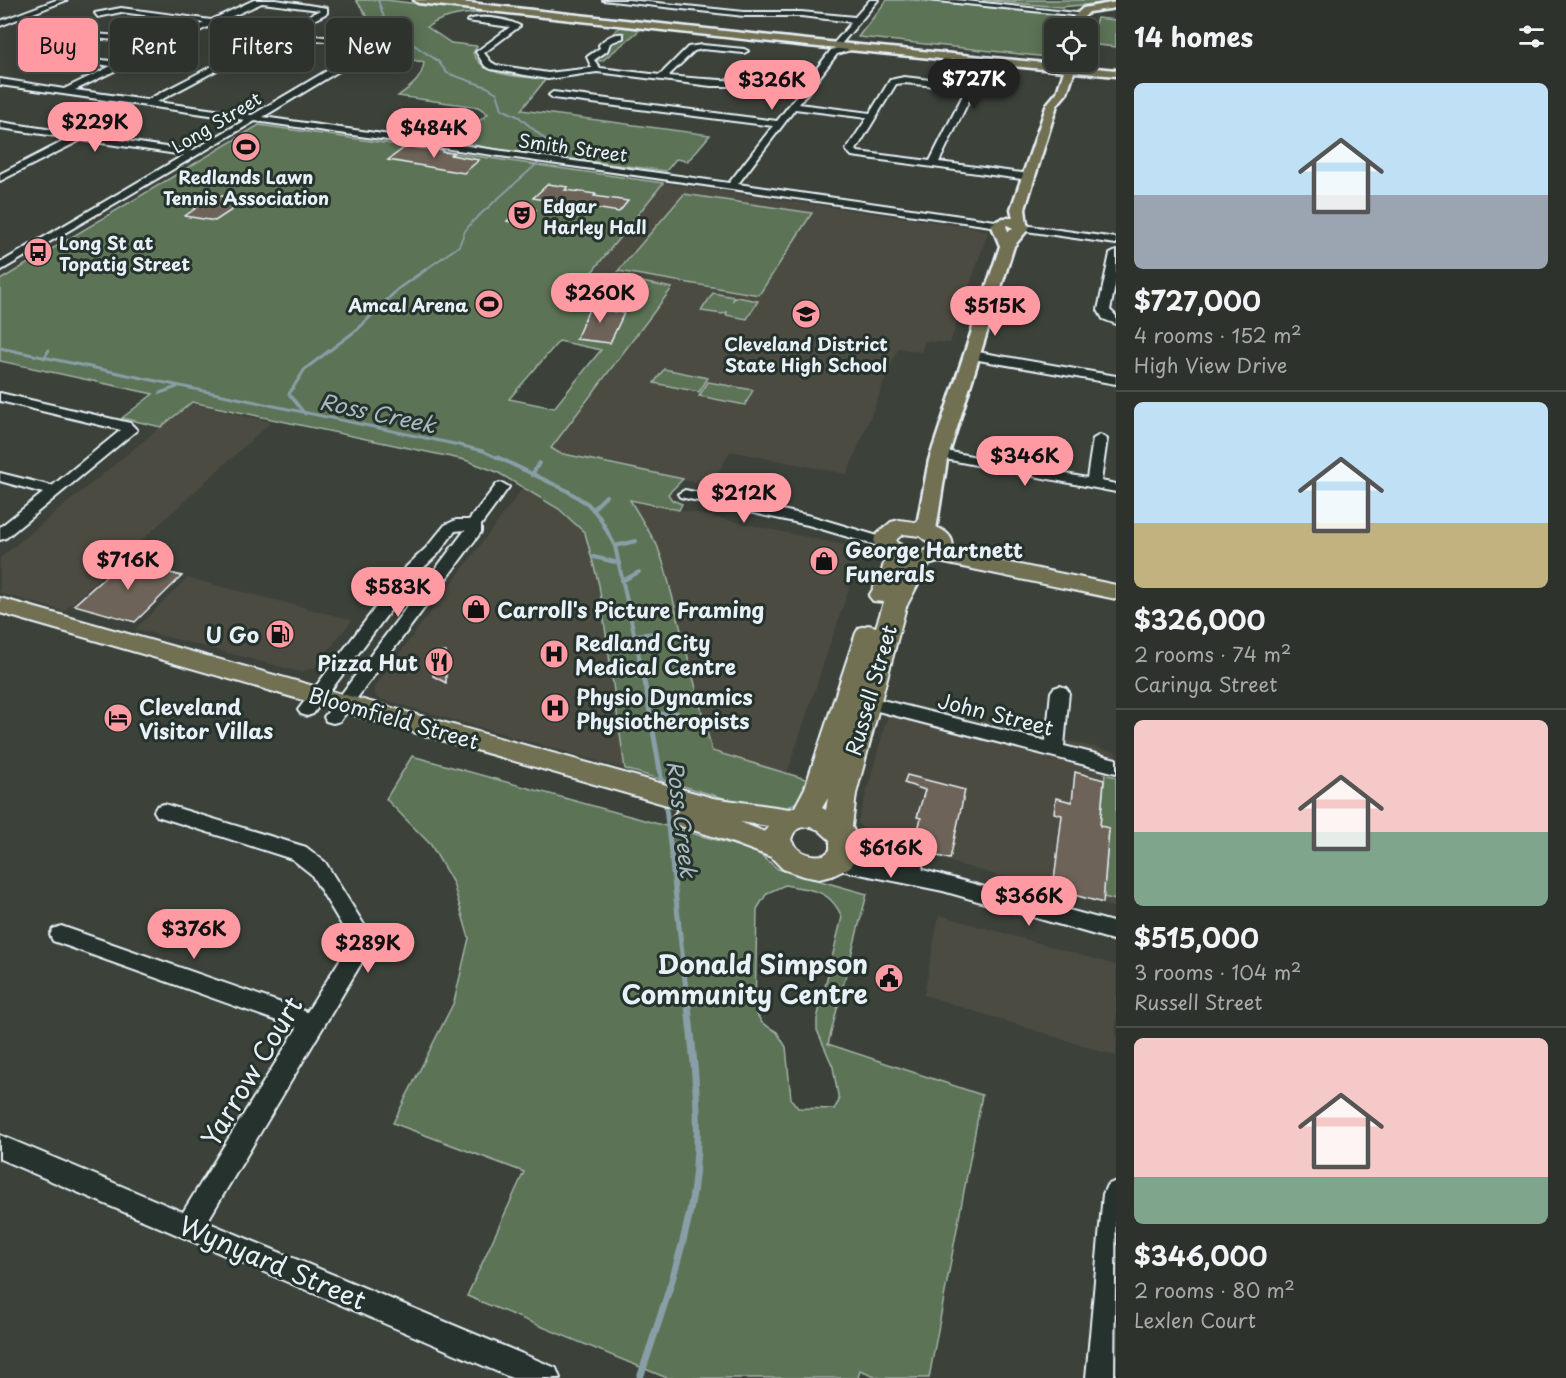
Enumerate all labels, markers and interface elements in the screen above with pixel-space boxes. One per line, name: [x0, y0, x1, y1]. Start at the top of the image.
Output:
text: 14 homes: [1134, 17, 1253, 56]
chip: Buy: [18, 18, 98, 72]
chip: Rent: [110, 18, 198, 72]
chip: Filters: [210, 18, 314, 72]
chip: New: [326, 18, 412, 72]
map controls: [1044, 18, 1098, 72]
button: locate: [1044, 18, 1098, 72]
icon: filters: [1515, 20, 1548, 53]
pin: $727K: [932, 59, 1016, 110]
pin: $326K: [730, 60, 814, 111]
text: $727K: [942, 63, 1006, 93]
text: $326K: [738, 64, 806, 94]
street label: Long Street: [166, 85, 266, 159]
pin: $229K: [53, 102, 137, 153]
text: $229K: [62, 106, 128, 136]
pin: $484K: [392, 108, 476, 159]
text: $484K: [400, 112, 468, 142]
icon: home: [1287, 122, 1395, 230]
street label: Smith Street: [517, 126, 629, 168]
sports icon: Redlands Lawn Tennis Association: [230, 131, 262, 163]
place label: Redlands Lawn Tennis Association: [163, 163, 329, 211]
place label: Edgar Harley Hall: [543, 192, 646, 240]
theatre icon: Edgar Harley Hall: [506, 199, 538, 231]
place label: Long St at Topatig Street: [59, 229, 190, 277]
bus stop icon: Long St at Topatig Street: [22, 236, 54, 268]
pin: $260K: [558, 273, 642, 324]
text: $260K: [565, 277, 635, 307]
text: $727,000: [1134, 281, 1261, 320]
pin: $515K: [953, 286, 1037, 337]
sports icon: Amcal Arena: [473, 288, 505, 320]
text: $515K: [964, 290, 1026, 320]
place label: Amcal Arena: [347, 291, 468, 318]
school or university icon: Cleveland District State High School: [790, 298, 822, 330]
text: 4 rooms · 152 m²: [1134, 320, 1302, 350]
place label: Cleveland District State High School: [724, 330, 888, 378]
text: High View Drive: [1134, 350, 1287, 380]
water label: Ross Creek: [317, 384, 441, 441]
pin: $346K: [983, 436, 1067, 487]
text: $346K: [990, 440, 1060, 470]
icon: home: [1287, 441, 1395, 549]
pin: $212K: [702, 473, 786, 524]
text: $212K: [711, 477, 777, 507]
place label: George Hartnett Funerals: [845, 533, 1023, 589]
pin: $716K: [86, 540, 170, 591]
text: $716K: [97, 544, 159, 574]
shop icon: George Hartnett Funerals: [808, 545, 840, 577]
pin: $583K: [356, 567, 440, 618]
text: $583K: [365, 571, 431, 601]
shop icon: Carroll's Picture Framing: [460, 593, 492, 625]
place label: Carroll's Picture Framing: [497, 593, 764, 625]
text: $326,000: [1134, 600, 1266, 639]
place label: U Go: [206, 618, 259, 650]
fuel station icon: U Go: [264, 618, 296, 650]
street label: Russell Street: [836, 621, 904, 759]
place label: Redland City Medical Centre: [575, 626, 736, 682]
hospital icon: Redland City Medical Centre: [538, 638, 570, 670]
text: 2 rooms · 74 m²: [1134, 639, 1291, 669]
place label: Pizza Hut: [317, 646, 418, 678]
restaurant icon: Pizza Hut: [423, 646, 455, 678]
text: Carinya Street: [1134, 669, 1277, 699]
street label: Bloomfield Street: [305, 677, 483, 757]
place label: Physio Dynamics Physiotheropists: [576, 680, 753, 736]
street label: John Street: [935, 683, 1057, 743]
place label: Cleveland Visitor Villas: [139, 690, 273, 746]
hospital icon: Physio Dynamics Physiotheropists: [539, 692, 571, 724]
hotel icon: Cleveland Visitor Villas: [102, 702, 134, 734]
water label: Ross Creek: [659, 759, 707, 881]
icon: home: [1287, 759, 1395, 867]
pin: $616K: [849, 828, 933, 879]
text: $616K: [859, 832, 923, 862]
pin: $366K: [987, 876, 1071, 927]
text: $366K: [995, 880, 1063, 910]
pin: $376K: [152, 909, 236, 960]
text: $376K: [161, 913, 227, 943]
text: $515,000: [1134, 918, 1259, 957]
pin: $289K: [326, 923, 410, 974]
text: $289K: [335, 927, 401, 957]
place label: Donald Simpson Community Centre: [621, 944, 868, 1013]
text: 3 rooms · 104 m²: [1134, 957, 1301, 987]
public building icon: Donald Simpson Community Centre: [873, 962, 905, 994]
text: Russell Street: [1134, 987, 1262, 1017]
street label: Yarrow Court: [191, 988, 311, 1154]
icon: home: [1287, 1077, 1395, 1185]
street label: Wynyard Street: [173, 1205, 373, 1319]
text: $346,000: [1134, 1236, 1267, 1275]
text: 2 rooms · 80 m²: [1134, 1275, 1295, 1305]
text: Lexlen Court: [1134, 1305, 1256, 1335]

